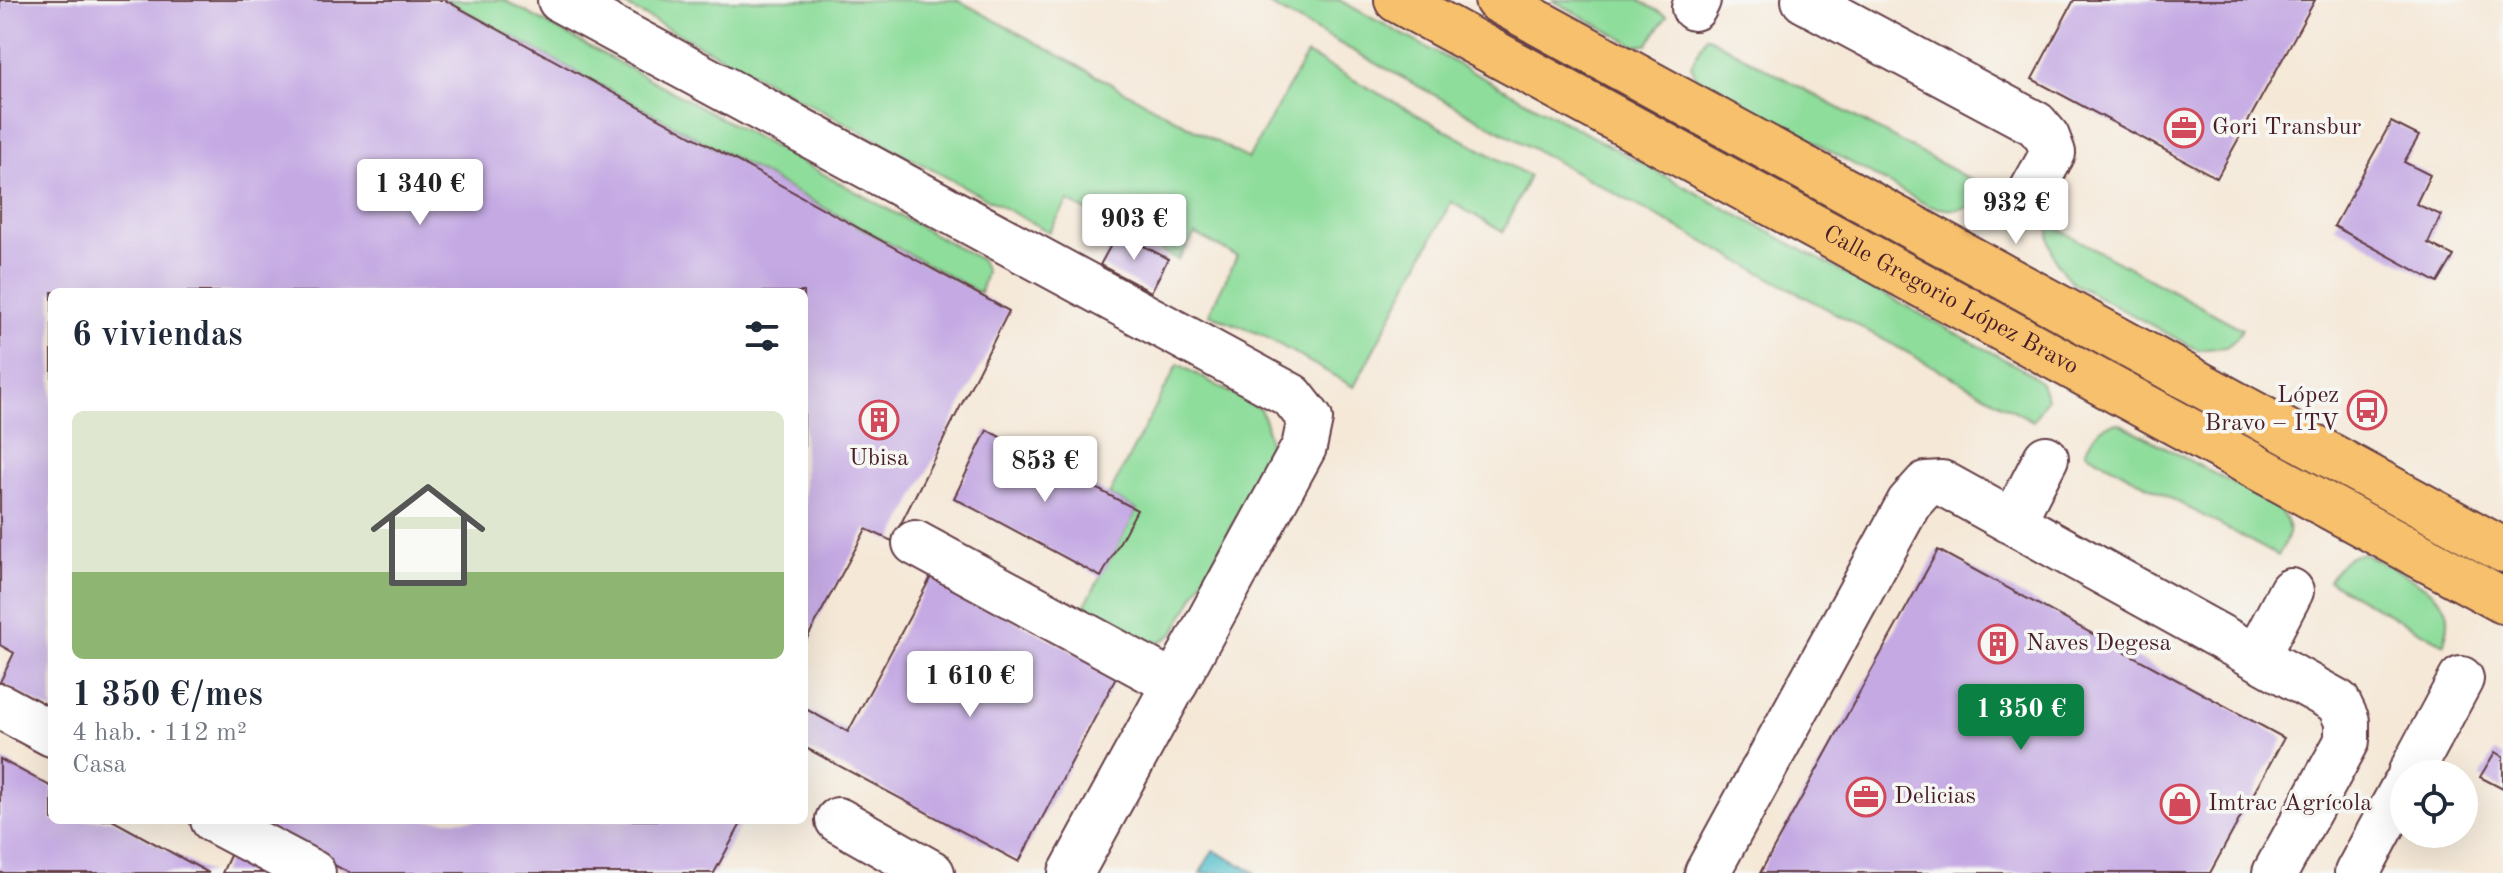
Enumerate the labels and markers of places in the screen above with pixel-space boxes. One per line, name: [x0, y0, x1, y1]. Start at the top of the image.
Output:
office icon: Gori Transbur: [2163, 107, 2205, 149]
place label: Gori Transbur: [2212, 116, 2362, 140]
pin: 1 340 €: [346, 159, 494, 227]
pin: 932 €: [1960, 178, 2072, 246]
pin: 903 €: [1078, 194, 1190, 262]
place label: López Bravo – ITV: [2205, 384, 2339, 436]
bus stop icon: López Bravo – ITV: [2346, 389, 2388, 431]
building icon: Ubisa: [858, 399, 900, 441]
pin: 853 €: [989, 436, 1101, 504]
place label: Ubisa: [849, 447, 909, 471]
building icon: Naves Degesa: [1977, 623, 2019, 665]
place label: Naves Degesa: [2026, 632, 2171, 656]
pin: 1 610 €: [896, 651, 1044, 719]
pin: 1 350 €: [1947, 684, 2095, 752]
office icon: Delicias: [1845, 776, 1887, 818]
shop icon: Imtrac Agrícola: [2159, 783, 2201, 825]
place label: Delicias: [1894, 785, 1976, 809]
place label: Imtrac Agrícola: [2208, 792, 2372, 816]

